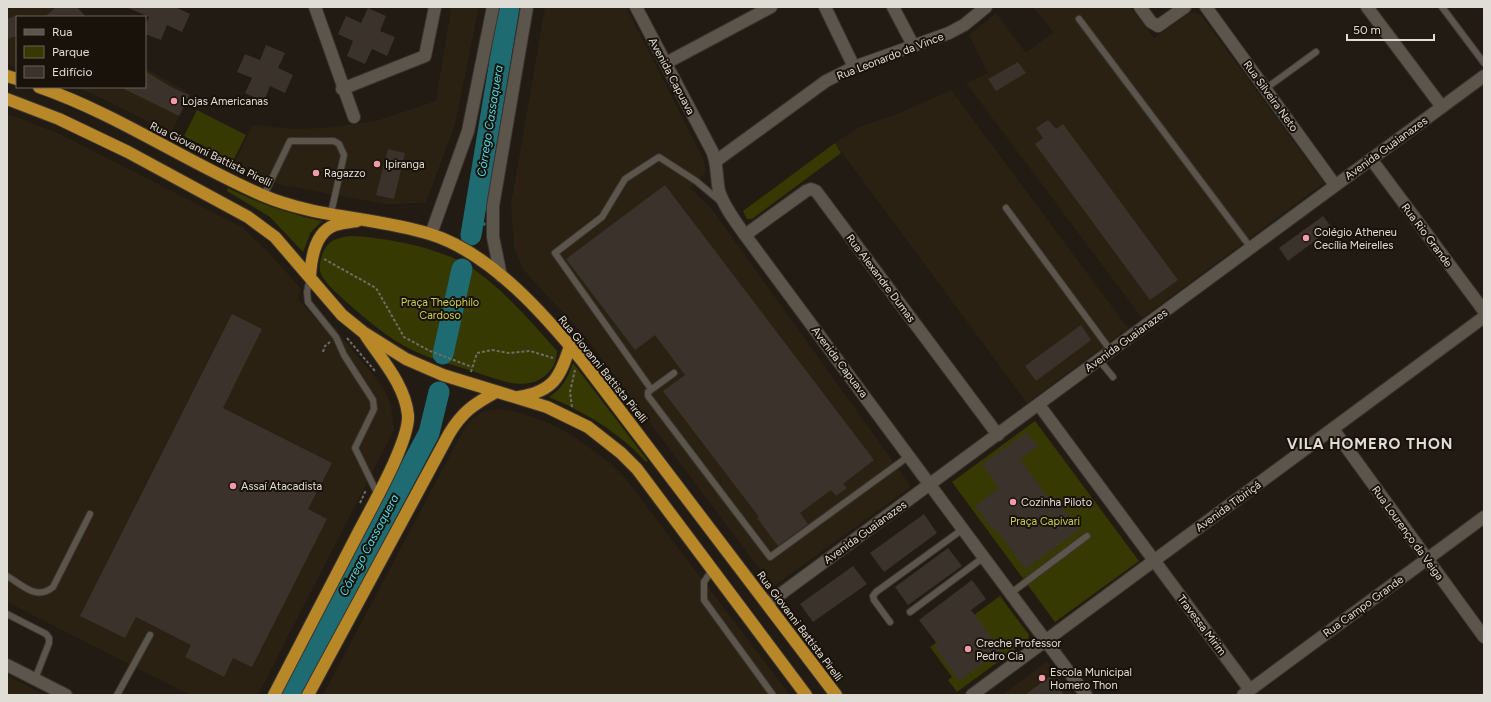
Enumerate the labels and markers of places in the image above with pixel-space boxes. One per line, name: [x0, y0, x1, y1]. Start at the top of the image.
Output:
place label: Lojas Americanas: [182, 95, 268, 108]
marker: Lojas Americanas: [169, 96, 179, 106]
place label: Ipiranga: [385, 158, 425, 171]
marker: Ipiranga: [372, 159, 382, 169]
place label: Ragazzo: [324, 167, 366, 180]
marker: Ragazzo: [311, 168, 321, 178]
place label: Colégio Atheneu Cecília Meirelles: [1314, 226, 1397, 252]
marker: Colégio Atheneu Cecília Meirelles: [1301, 233, 1311, 243]
place label: Assaí Atacadista: [241, 480, 322, 493]
marker: Assaí Atacadista: [228, 481, 238, 491]
place label: Cozinha Piloto: [1021, 496, 1092, 509]
marker: Cozinha Piloto: [1008, 497, 1018, 507]
place label: Creche Professor Pedro Cia: [976, 637, 1062, 663]
marker: Creche Professor Pedro Cia: [963, 644, 973, 654]
place label: Escola Municipal Homero Thon: [1050, 666, 1132, 692]
marker: Escola Municipal Homero Thon: [1037, 673, 1047, 683]

